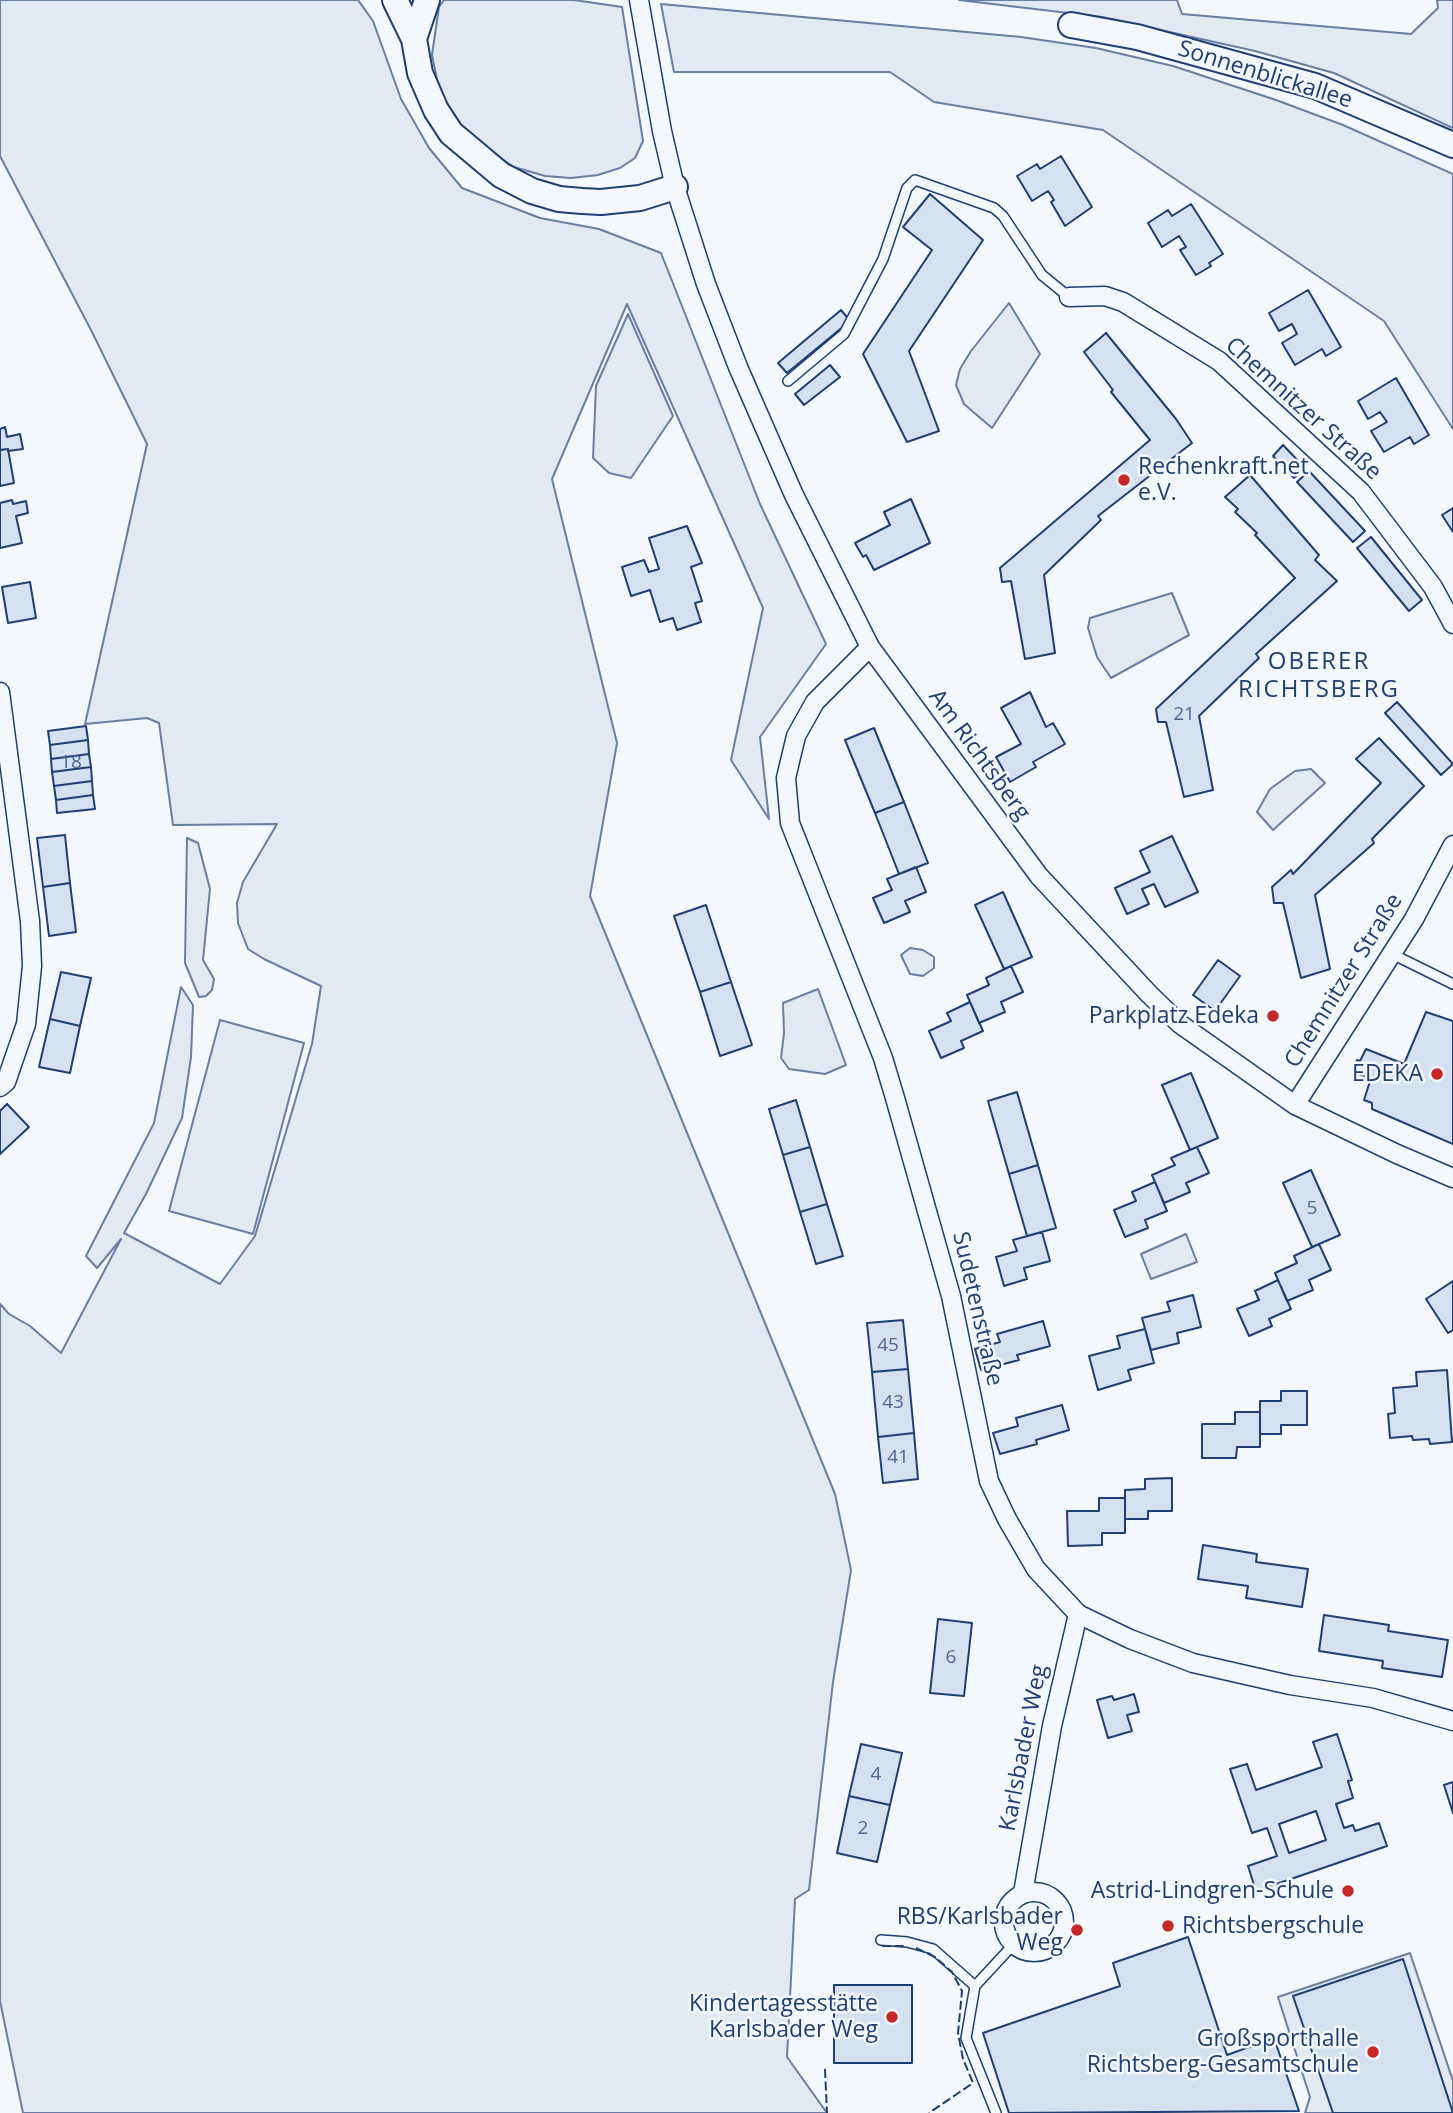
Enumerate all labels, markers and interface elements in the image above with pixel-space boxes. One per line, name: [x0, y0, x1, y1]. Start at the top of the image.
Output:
street label: Sonnenblickallee: [1175, 35, 1355, 115]
street label: Chemnitzer Straße: [1219, 332, 1387, 486]
place label: Rechenkraft.net e.V.: [1138, 453, 1309, 507]
marker: Rechenkraft.net e.V.: [1116, 472, 1132, 488]
district label: OBERER RICHTSBERG: [1239, 648, 1399, 704]
street label: Am Richtsberg: [922, 684, 1036, 826]
house number: 21: [1173, 704, 1195, 726]
house number: 18: [60, 752, 82, 774]
street label: Chemnitzer Straße: [1279, 889, 1409, 1073]
place label: Parkplatz Edeka: [1089, 1002, 1259, 1030]
marker: Parkplatz Edeka: [1265, 1008, 1281, 1024]
place label: EDEKA: [1352, 1060, 1423, 1088]
marker: EDEKA: [1429, 1066, 1445, 1082]
house number: 5: [1307, 1198, 1317, 1220]
street label: Sudetenstraße: [946, 1229, 1008, 1389]
house number: 45: [877, 1335, 899, 1357]
house number: 43: [882, 1392, 904, 1414]
house number: 41: [887, 1447, 909, 1469]
house number: 6: [946, 1647, 956, 1669]
street label: Karlsbader Weg: [994, 1662, 1054, 1834]
house number: 4: [871, 1764, 881, 1786]
house number: 2: [858, 1818, 868, 1840]
place label: Astrid-Lindgren-Schule: [1091, 1877, 1334, 1905]
marker: Astrid-Lindgren-Schule: [1340, 1883, 1356, 1899]
place label: RBS/Karlsbader Weg: [897, 1903, 1063, 1957]
place label: Richtsbergschule: [1182, 1912, 1364, 1940]
marker: Richtsbergschule: [1160, 1918, 1176, 1934]
marker: RBS/Karlsbader Weg: [1069, 1922, 1085, 1938]
place label: Kindertagesstätte Karlsbader Weg: [689, 1990, 878, 2044]
marker: Kindertagesstätte Karlsbader Weg: [884, 2009, 900, 2025]
place label: Großsporthalle Richtsberg-Gesamtschule: [1087, 2025, 1359, 2079]
marker: Großsporthalle Richtsberg-Gesamtschule: [1365, 2044, 1381, 2060]

